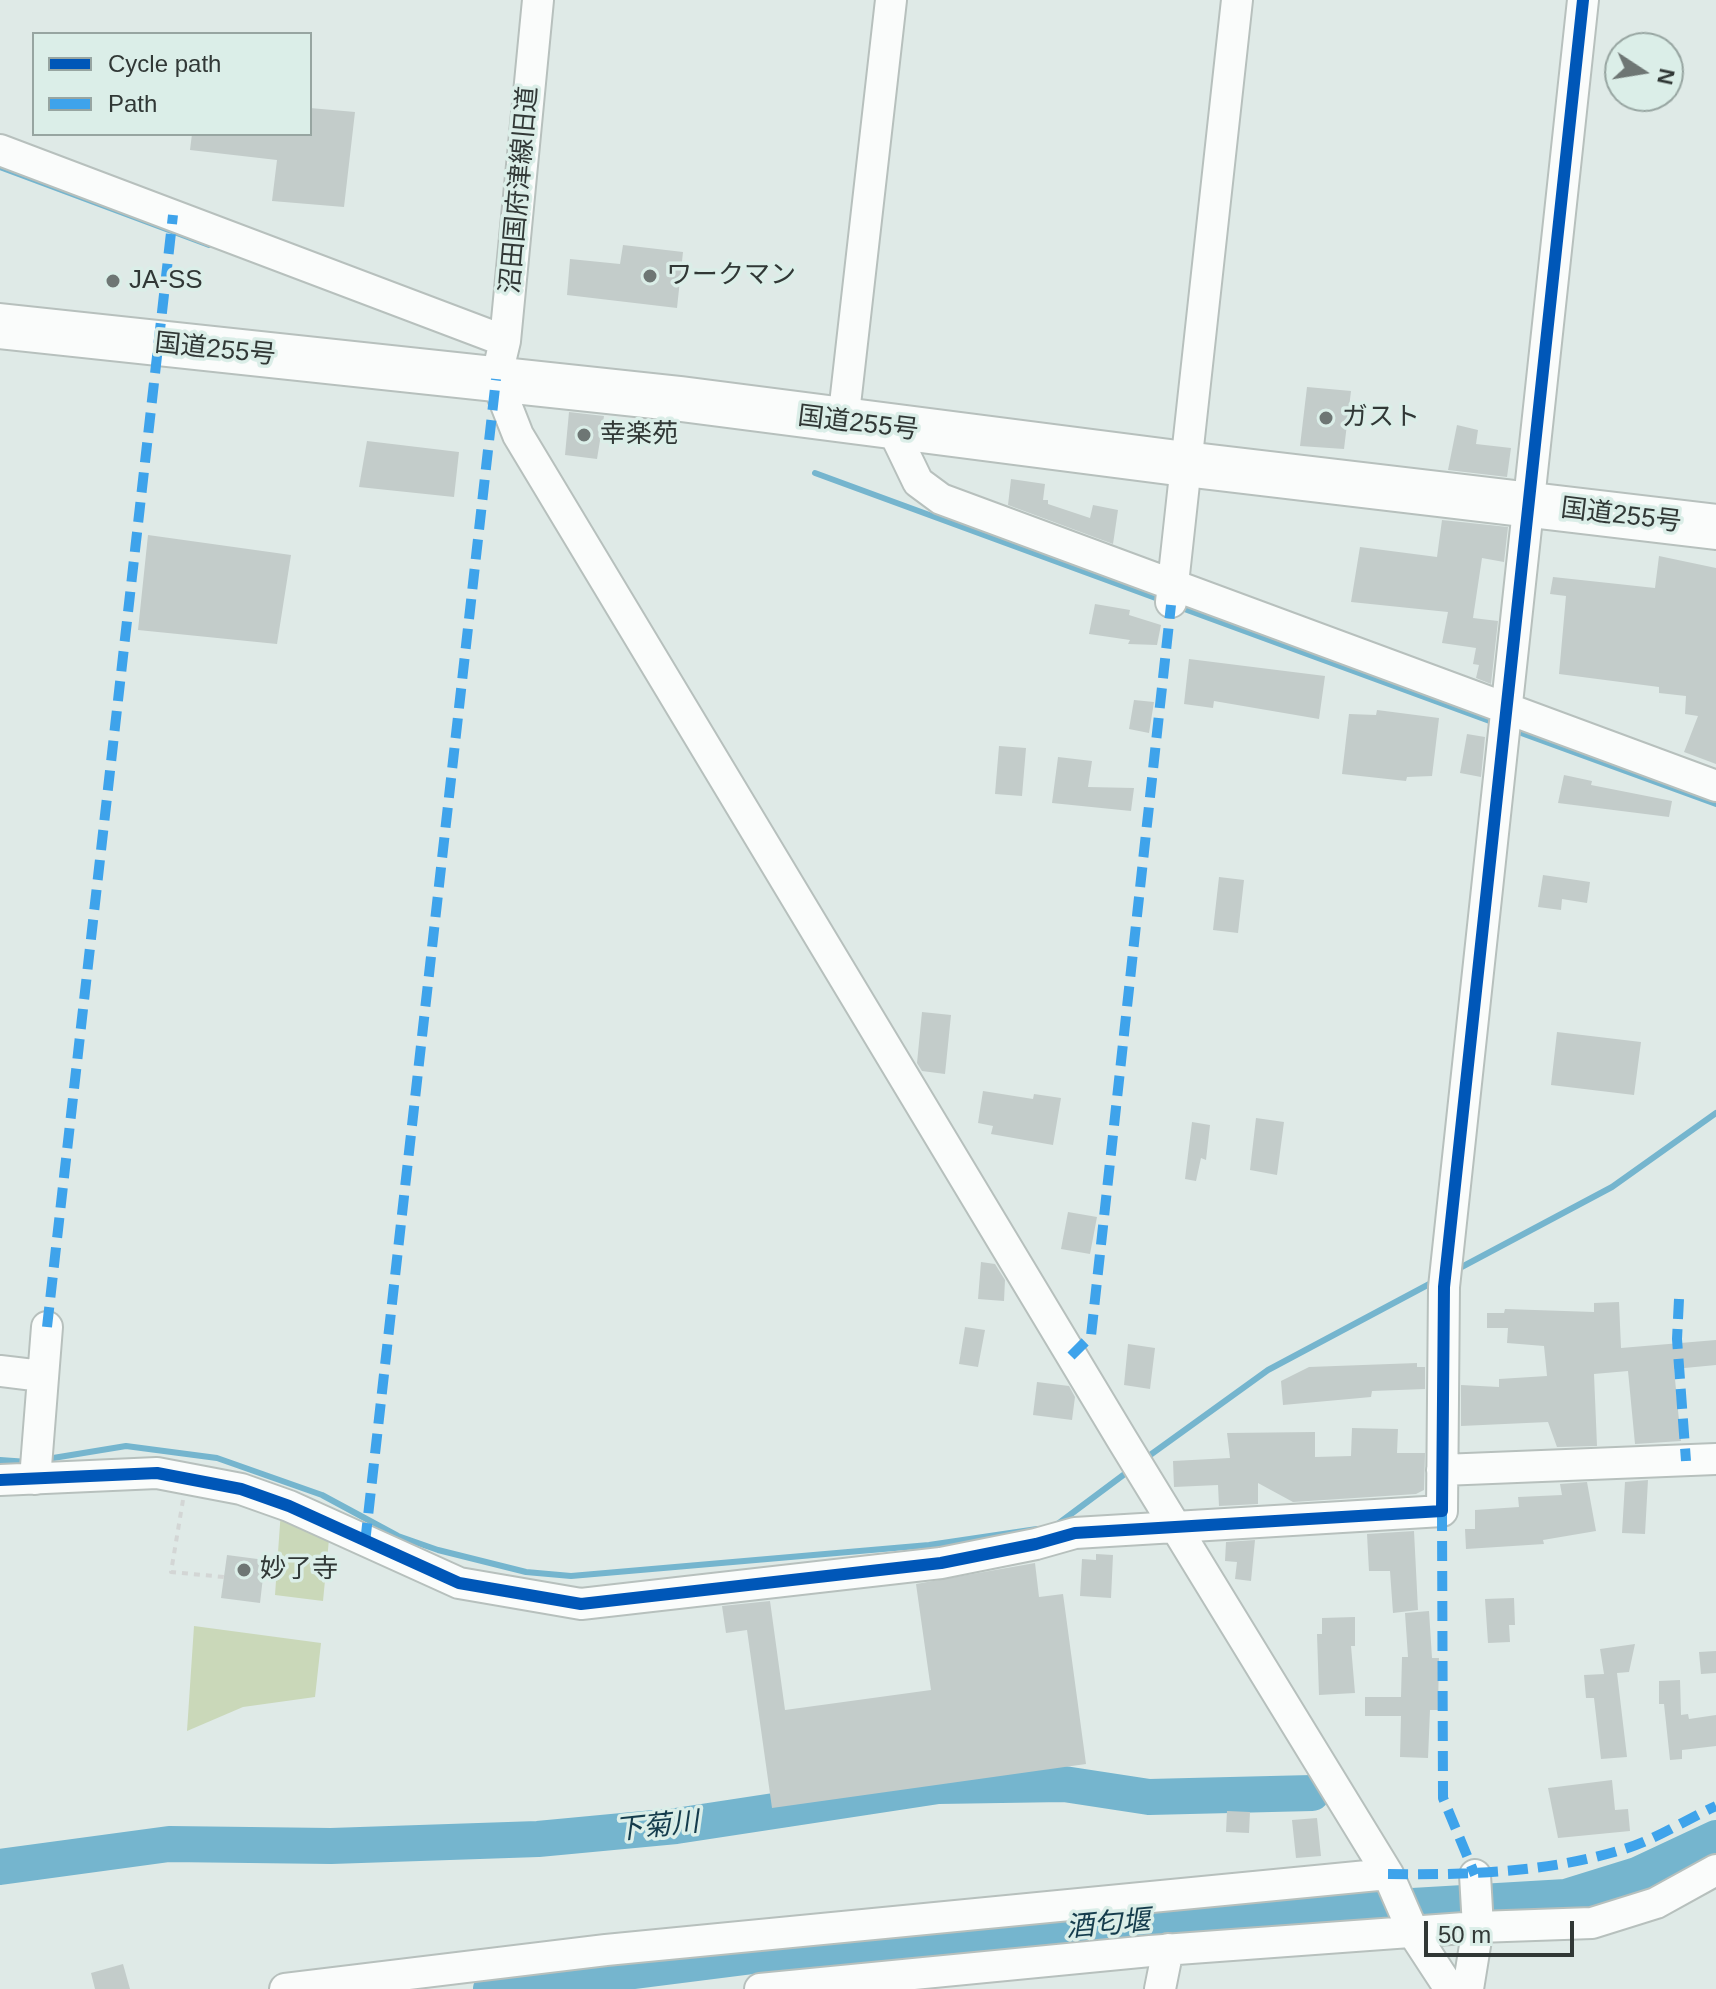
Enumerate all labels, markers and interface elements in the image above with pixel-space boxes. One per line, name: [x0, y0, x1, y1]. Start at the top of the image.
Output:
legend: [32, 32, 312, 136]
north arrow: [1604, 32, 1684, 112]
text: Cycle path: [108, 50, 221, 77]
text: N: [1652, 66, 1680, 87]
street label: 沼田国府津線旧道: [495, 85, 545, 295]
text: Path: [108, 90, 157, 117]
place label: ワークマン: [666, 260, 796, 292]
place label: JA-SS: [129, 265, 203, 297]
marker: ワークマン: [641, 267, 659, 285]
marker: JA-SS: [104, 272, 122, 290]
street label: 国道255号: [153, 328, 277, 372]
street label: 国道255号: [796, 401, 920, 447]
place label: ガスト: [1342, 402, 1420, 434]
marker: ガスト: [1317, 409, 1335, 427]
place label: 幸楽苑: [600, 419, 678, 451]
marker: 幸楽苑: [575, 426, 593, 444]
street label: 国道255号: [1559, 493, 1683, 539]
place label: 妙了寺: [260, 1554, 338, 1586]
marker: 妙了寺: [235, 1561, 253, 1579]
water label: 下菊川: [613, 1806, 701, 1848]
water label: 酒匂堰: [1065, 1905, 1151, 1945]
scale bar: [1428, 1905, 1578, 1955]
text: 50 m: [1438, 1921, 1491, 1948]

